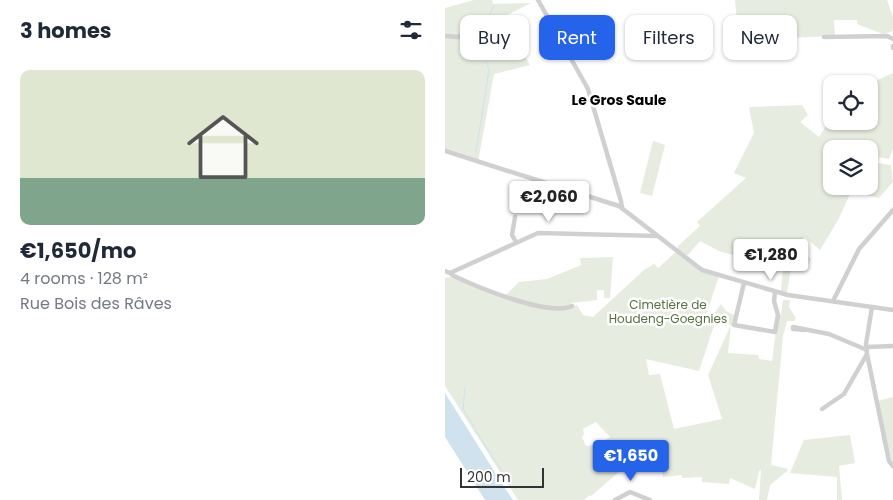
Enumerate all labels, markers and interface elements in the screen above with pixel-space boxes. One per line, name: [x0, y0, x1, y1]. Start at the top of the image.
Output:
chip: Buy: [460, 15, 529, 60]
chip: Rent: [539, 15, 615, 60]
chip: Filters: [625, 15, 713, 60]
chip: New: [723, 15, 797, 60]
text: 3 homes: [20, 16, 112, 45]
icon: filters: [397, 16, 425, 44]
map controls: [823, 75, 878, 195]
button: locate: [823, 75, 878, 130]
district label: Le Gros Saule: [572, 90, 667, 110]
icon: home: [178, 102, 268, 192]
button: layers: [823, 140, 878, 195]
pin: €2,060: [508, 180, 590, 223]
text: €2,060: [520, 185, 578, 208]
text: €1,650/mo: [20, 236, 137, 265]
pin: €1,280: [730, 238, 812, 281]
text: €1,280: [744, 243, 798, 266]
text: 4 rooms · 128 m²: [20, 267, 148, 290]
text: Rue Bois des Râves: [20, 292, 172, 315]
park label: Cimetière de Houdeng-Goegnies: [609, 296, 727, 327]
pin: €1,650: [590, 440, 672, 482]
text: €1,650: [604, 444, 658, 467]
scale bar: [460, 465, 544, 488]
text: 200 m: [467, 467, 511, 487]

